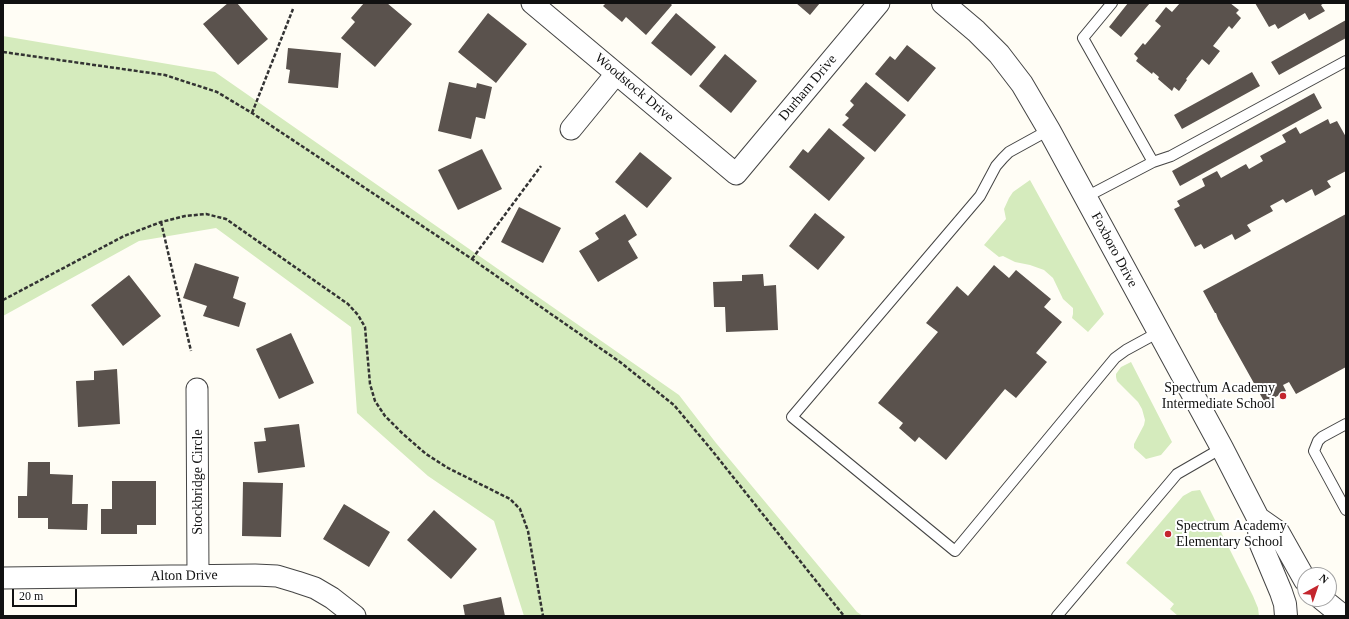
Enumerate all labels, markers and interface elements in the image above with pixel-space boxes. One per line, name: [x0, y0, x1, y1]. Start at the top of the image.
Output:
street label: Woodstock Drive: [591, 50, 677, 126]
street label: Durham Drive: [775, 51, 841, 125]
street label: Foxboro Drive: [1087, 209, 1141, 291]
place label: Spectrum Academy Intermediate School: [1162, 380, 1275, 412]
marker: Spectrum Academy Intermediate School: [1278, 391, 1288, 401]
street label: Stockbridge Circle: [190, 429, 206, 535]
place label: Spectrum Academy Elementary School: [1176, 518, 1287, 550]
marker: Spectrum Academy Elementary School: [1163, 529, 1173, 539]
street label: Alton Drive: [150, 567, 218, 585]
north arrow: [1297, 567, 1337, 607]
text: N: [1317, 571, 1331, 586]
scale bar: [14, 581, 79, 607]
text: 20 m: [19, 589, 43, 603]

